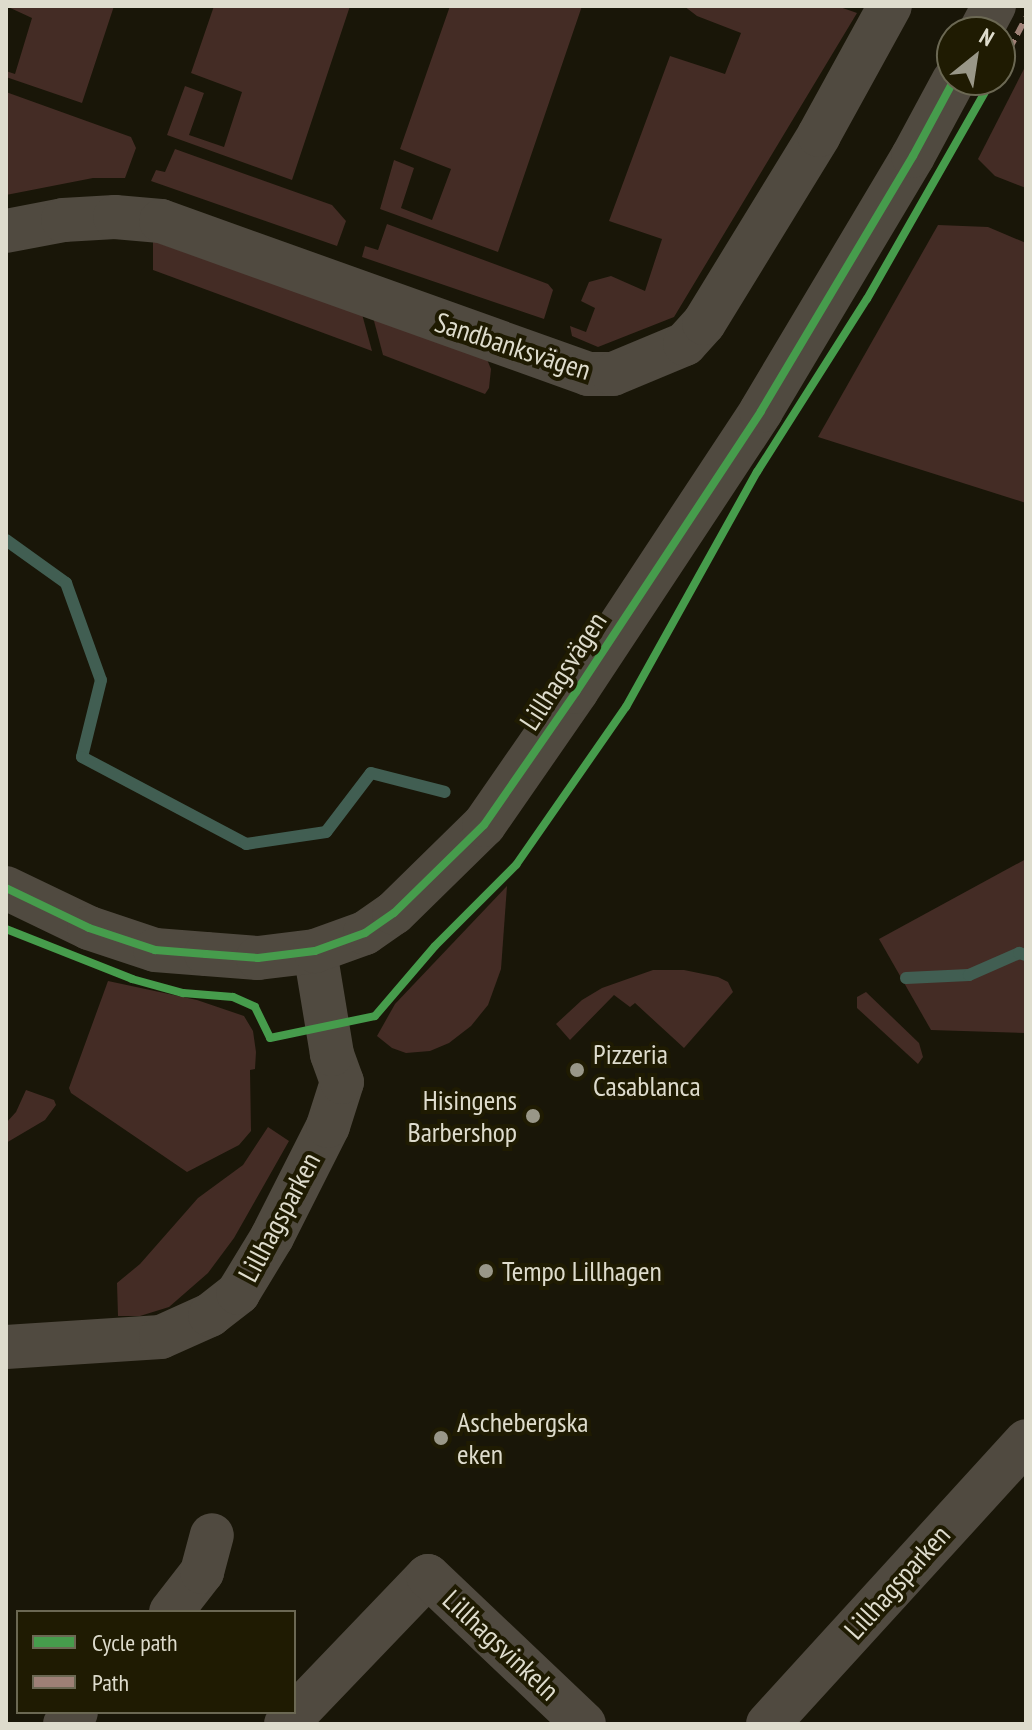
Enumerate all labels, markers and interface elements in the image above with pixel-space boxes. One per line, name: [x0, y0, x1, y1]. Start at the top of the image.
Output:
north arrow: [936, 16, 1016, 96]
text: N: [975, 22, 999, 52]
street label: Sandbanksvägen: [431, 305, 595, 387]
street label: Lillhagsvägen: [512, 606, 614, 736]
place label: Pizzeria Casablanca: [593, 1037, 701, 1103]
marker: Pizzeria Casablanca: [568, 1061, 586, 1079]
place label: Hisingens Barbershop: [407, 1083, 517, 1149]
marker: Hisingens Barbershop: [524, 1107, 542, 1125]
street label: Lillhagsparken: [231, 1147, 327, 1287]
place label: Tempo Lillhagen: [502, 1254, 662, 1288]
marker: Tempo Lillhagen: [477, 1262, 495, 1280]
place label: Aschebergska eken: [457, 1405, 589, 1471]
marker: Aschebergska eken: [432, 1429, 450, 1447]
street label: Lillhagsparken: [837, 1518, 957, 1646]
street label: Lillhagsvinkeln: [436, 1583, 566, 1707]
legend: [16, 1610, 296, 1714]
text: Cycle path: [92, 1627, 178, 1658]
text: Path: [92, 1667, 129, 1698]

